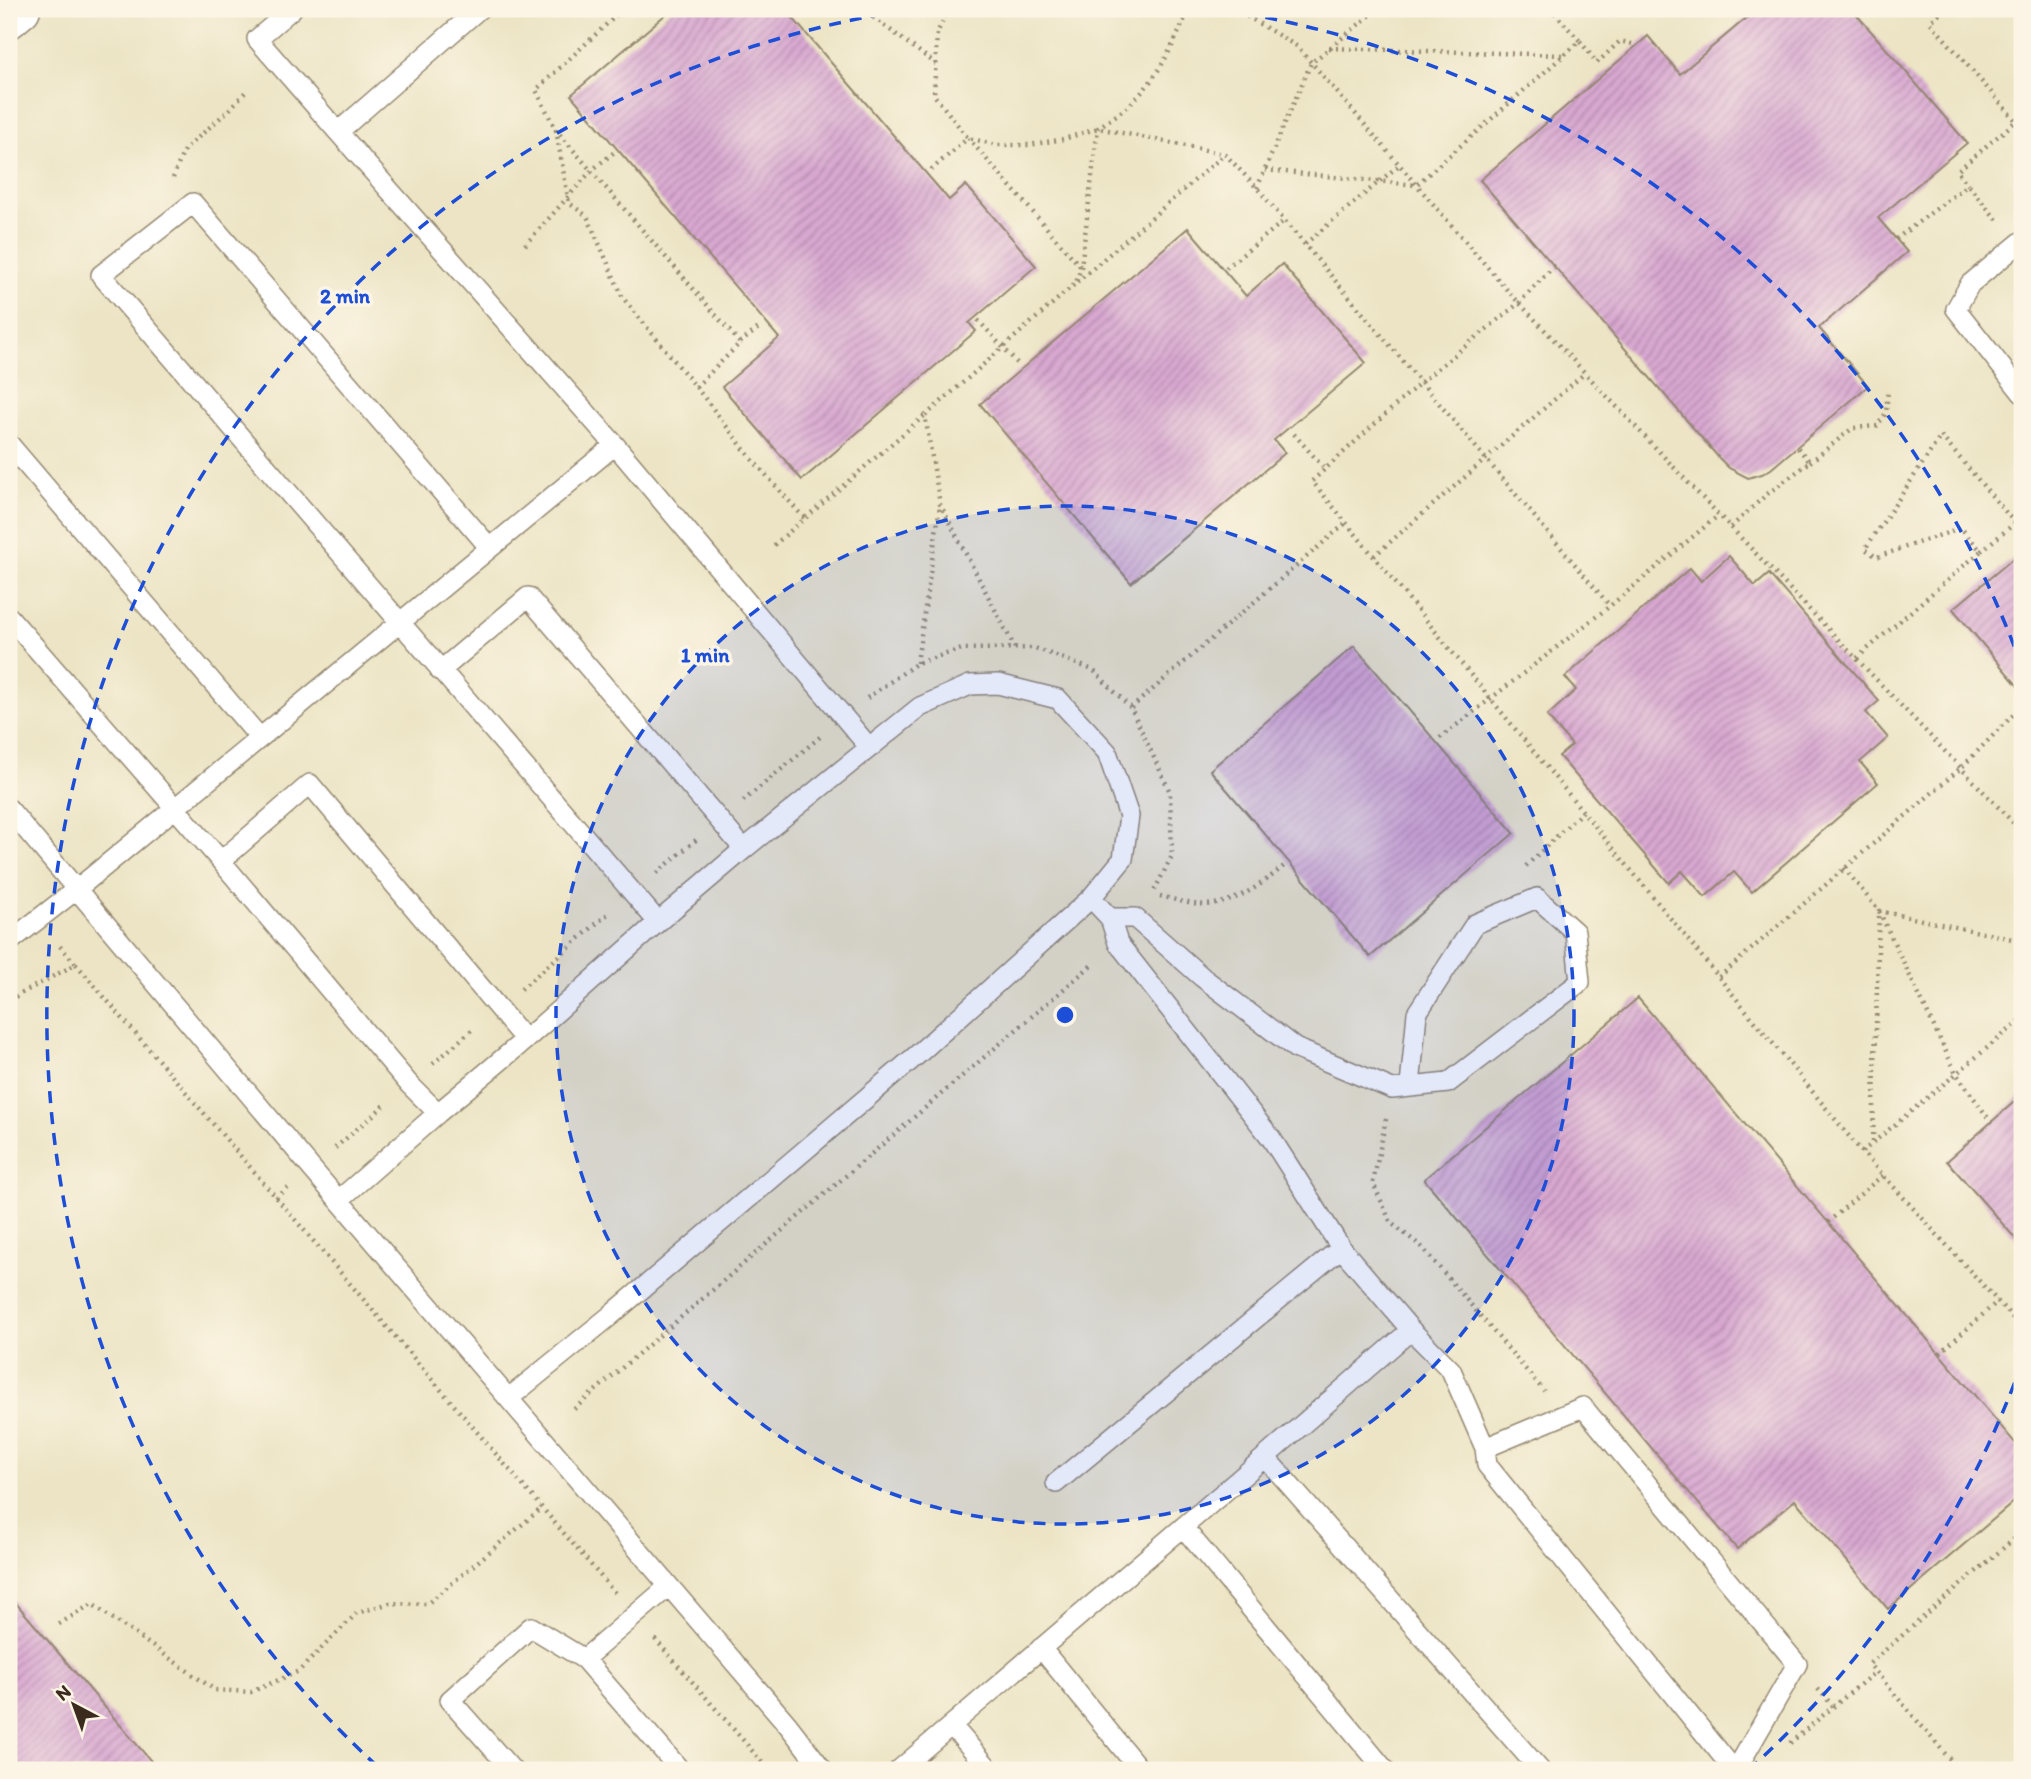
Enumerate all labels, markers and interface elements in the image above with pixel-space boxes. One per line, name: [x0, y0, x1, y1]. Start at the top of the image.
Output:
text: 2 min: [320, 283, 371, 308]
text: 1 min: [681, 642, 730, 667]
centre of rings: [1053, 1003, 1077, 1027]
north arrow: [38, 1670, 108, 1740]
text: N: [51, 1680, 76, 1705]

